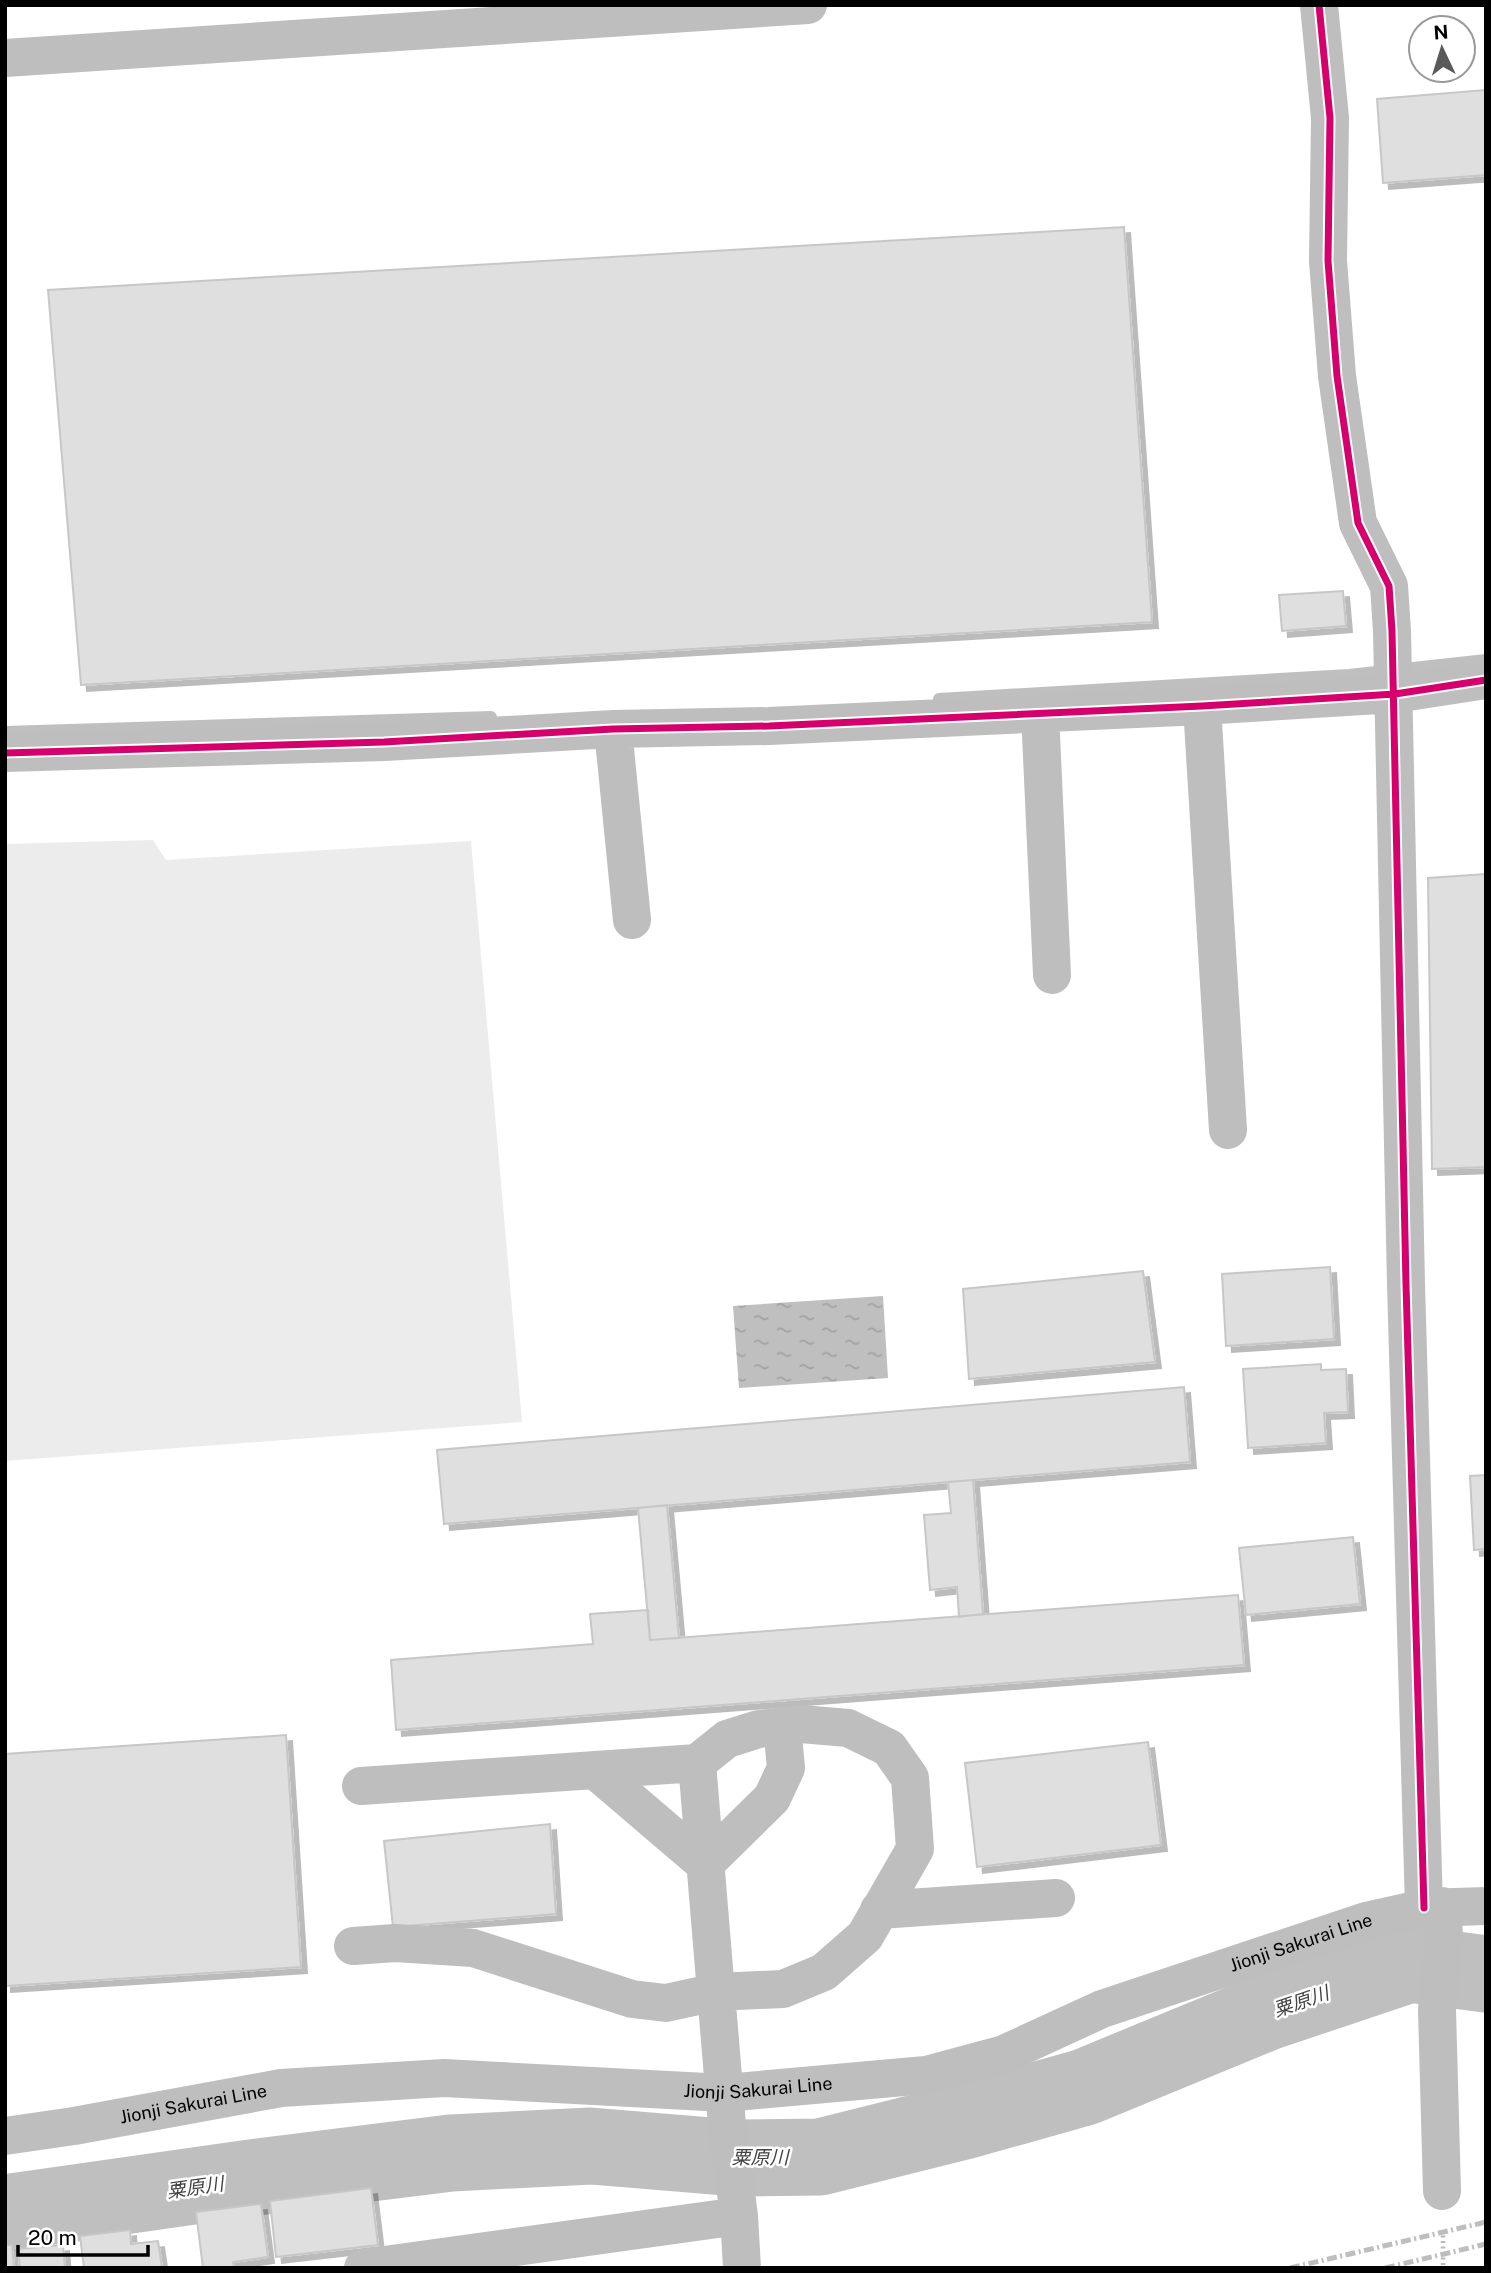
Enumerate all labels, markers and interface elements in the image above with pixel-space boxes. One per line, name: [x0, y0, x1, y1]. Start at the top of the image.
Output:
north arrow: [1407, 14, 1477, 84]
text: N: [1433, 21, 1449, 44]
street label: Jionji Sakurai Line: [1227, 1909, 1374, 1976]
water label: 粟原川: [1270, 1981, 1333, 2021]
street label: Jionji Sakurai Line: [683, 2072, 833, 2103]
street label: Jionji Sakurai Line: [118, 2080, 269, 2127]
water label: 粟原川: [731, 2146, 790, 2168]
water label: 粟原川: [165, 2172, 227, 2202]
scale bar: [18, 2214, 147, 2258]
text: 20 m: [28, 2225, 77, 2250]

